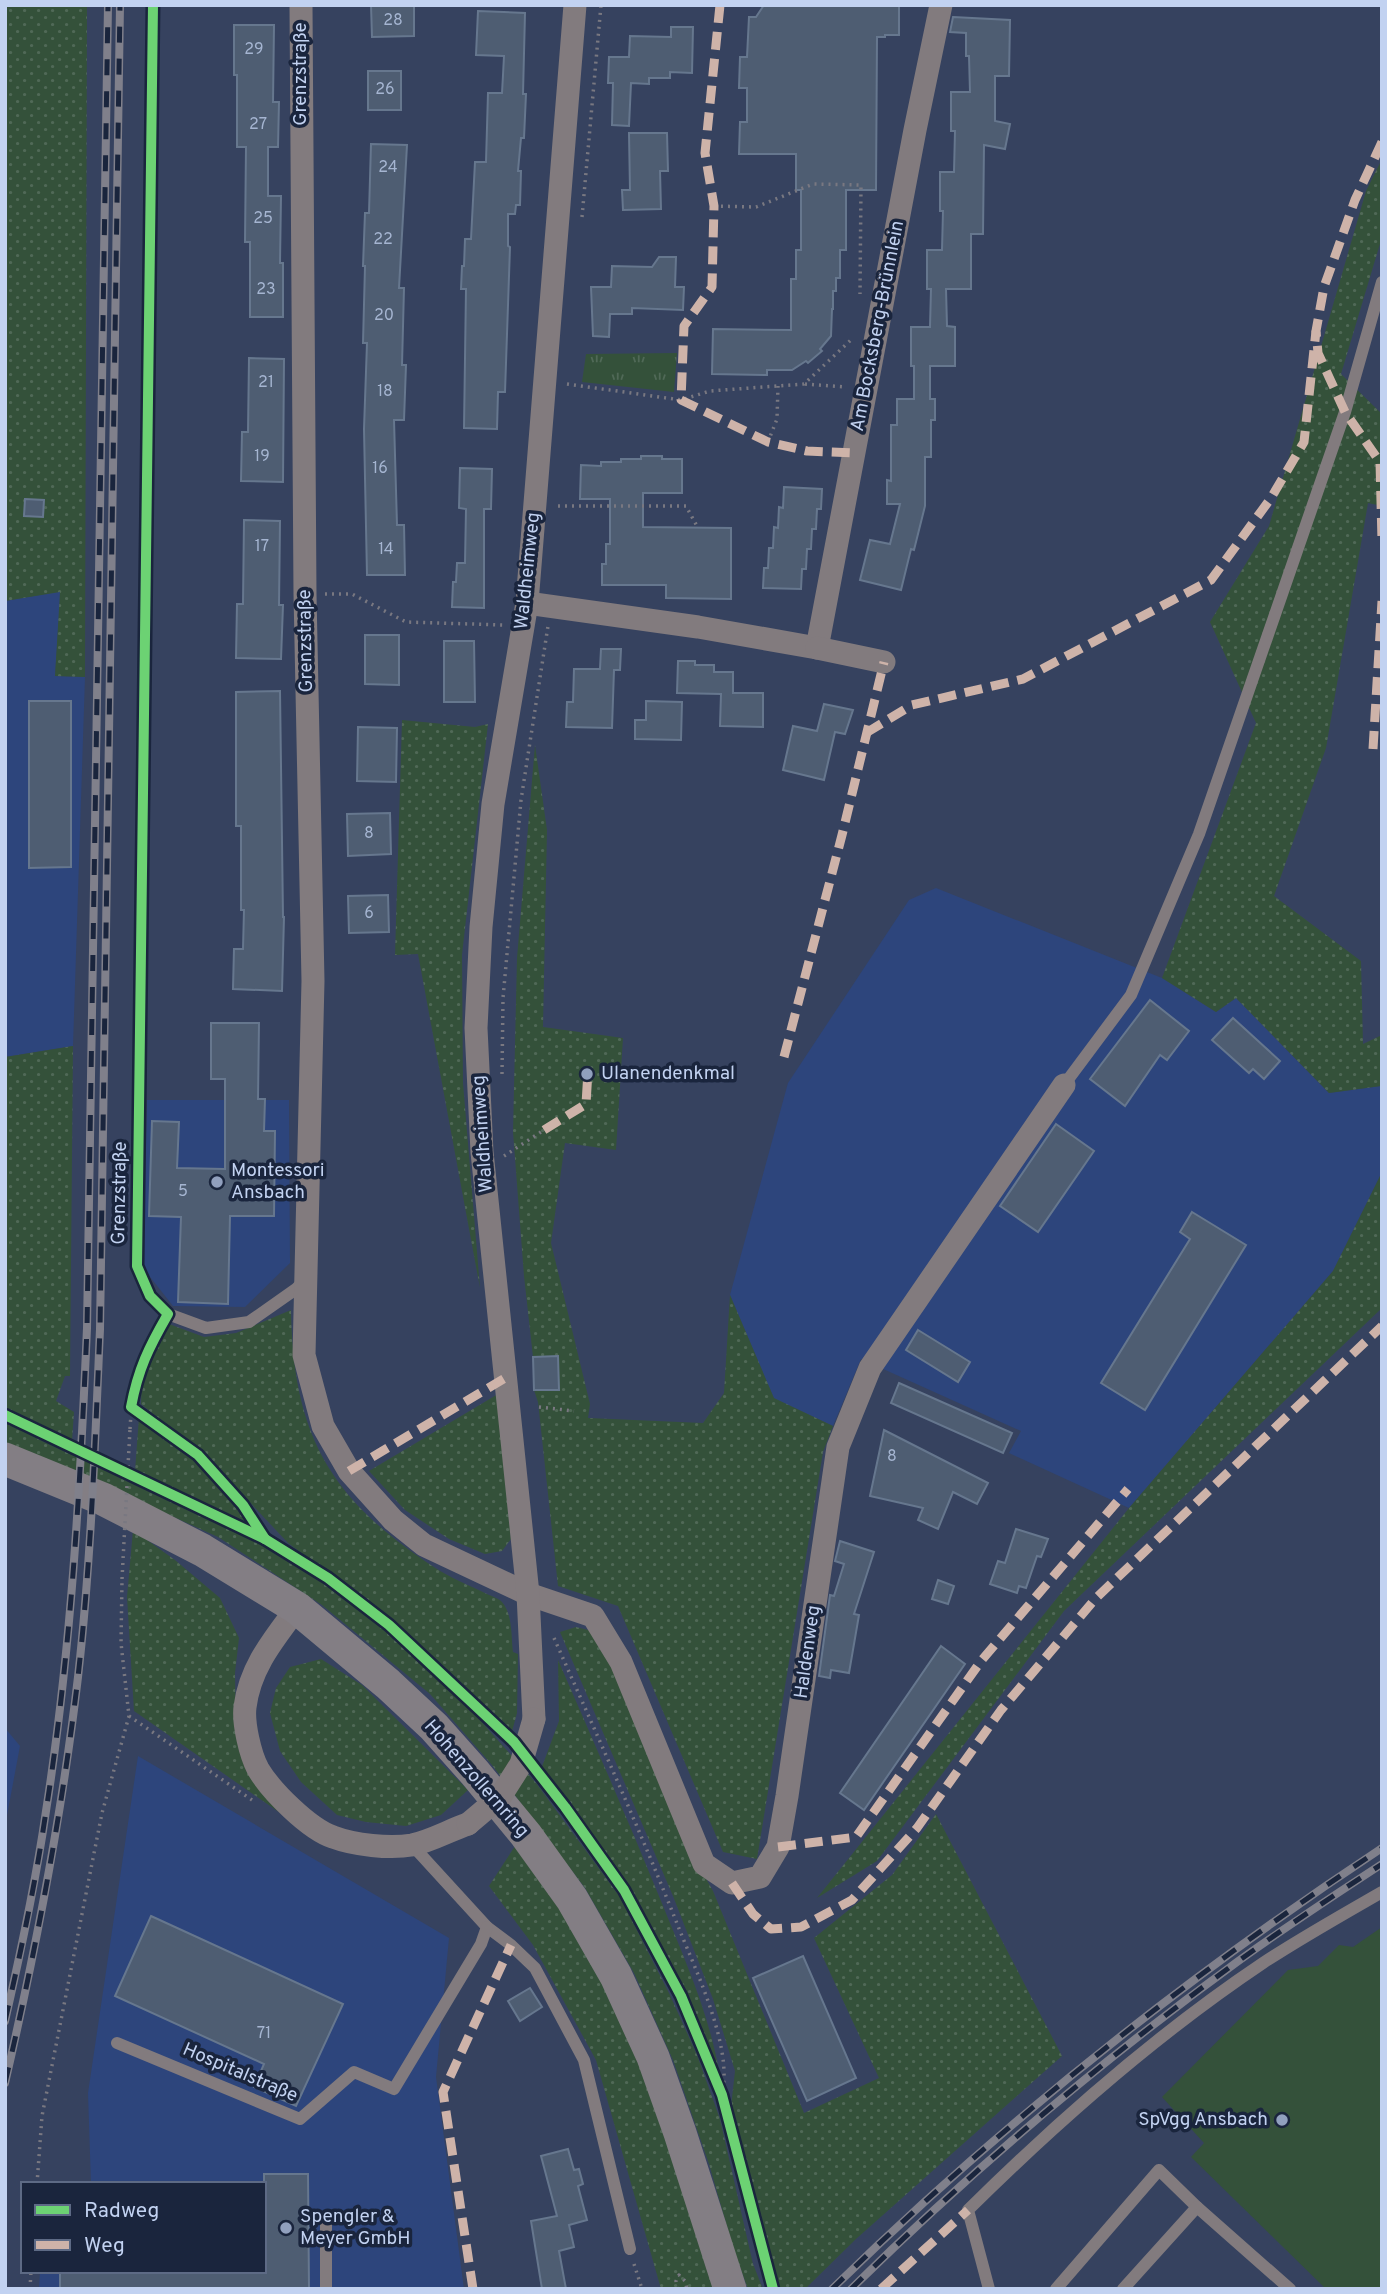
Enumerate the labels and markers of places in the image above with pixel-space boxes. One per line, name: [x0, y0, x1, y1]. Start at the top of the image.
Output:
place label: Ulanendenkmal: [601, 1062, 735, 1086]
marker: Ulanendenkmal: [579, 1066, 595, 1082]
place label: Montessori Ansbach: [231, 1159, 325, 1205]
marker: Montessori Ansbach: [209, 1174, 225, 1190]
place label: SpVgg Ansbach: [1138, 2108, 1268, 2132]
marker: SpVgg Ansbach: [1274, 2112, 1290, 2128]
place label: Spengler & Meyer GmbH: [300, 2205, 411, 2251]
marker: Spengler & Meyer GmbH: [278, 2220, 294, 2236]

